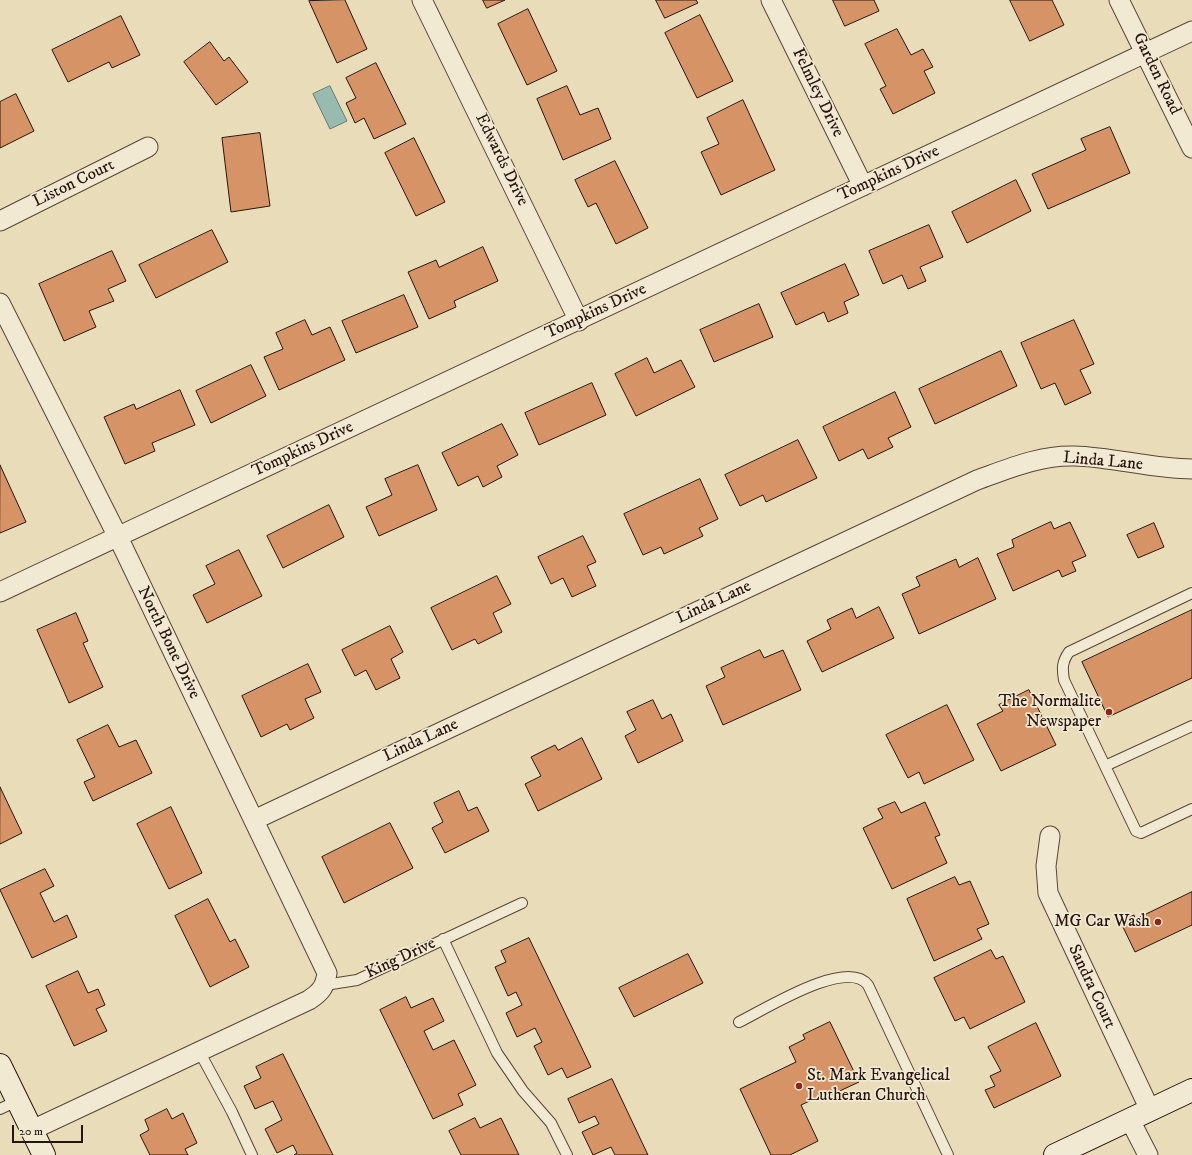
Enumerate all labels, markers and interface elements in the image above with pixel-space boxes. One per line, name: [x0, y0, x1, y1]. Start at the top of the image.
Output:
street label: Garden Road: [1127, 30, 1185, 118]
street label: Felmley Drive: [787, 45, 847, 141]
street label: Edwards Drive: [470, 110, 532, 210]
street label: Tompkins Drive: [835, 142, 943, 206]
street label: Liston Court: [30, 156, 118, 212]
street label: Tompkins Drive: [542, 280, 650, 344]
street label: Tompkins Drive: [249, 418, 357, 482]
street label: Linda Lane: [1062, 448, 1144, 476]
street label: Linda Lane: [673, 577, 755, 629]
street label: North Bone Drive: [132, 583, 204, 703]
place label: The Normalite Newspaper: [999, 692, 1101, 732]
marker: The Normalite Newspaper: [1104, 707, 1114, 717]
street label: Linda Lane: [380, 715, 462, 767]
place label: MG Car Wash: [1054, 912, 1150, 932]
marker: MG Car Wash: [1153, 917, 1163, 927]
street label: King Drive: [363, 934, 439, 984]
street label: Sandra Court: [1063, 942, 1119, 1032]
place label: St. Mark Evangelical Lutheran Church: [807, 1066, 950, 1106]
marker: St. Mark Evangelical Lutheran Church: [794, 1081, 804, 1091]
scale bar: [14, 1117, 85, 1143]
text: 20 m: [19, 1124, 43, 1139]

